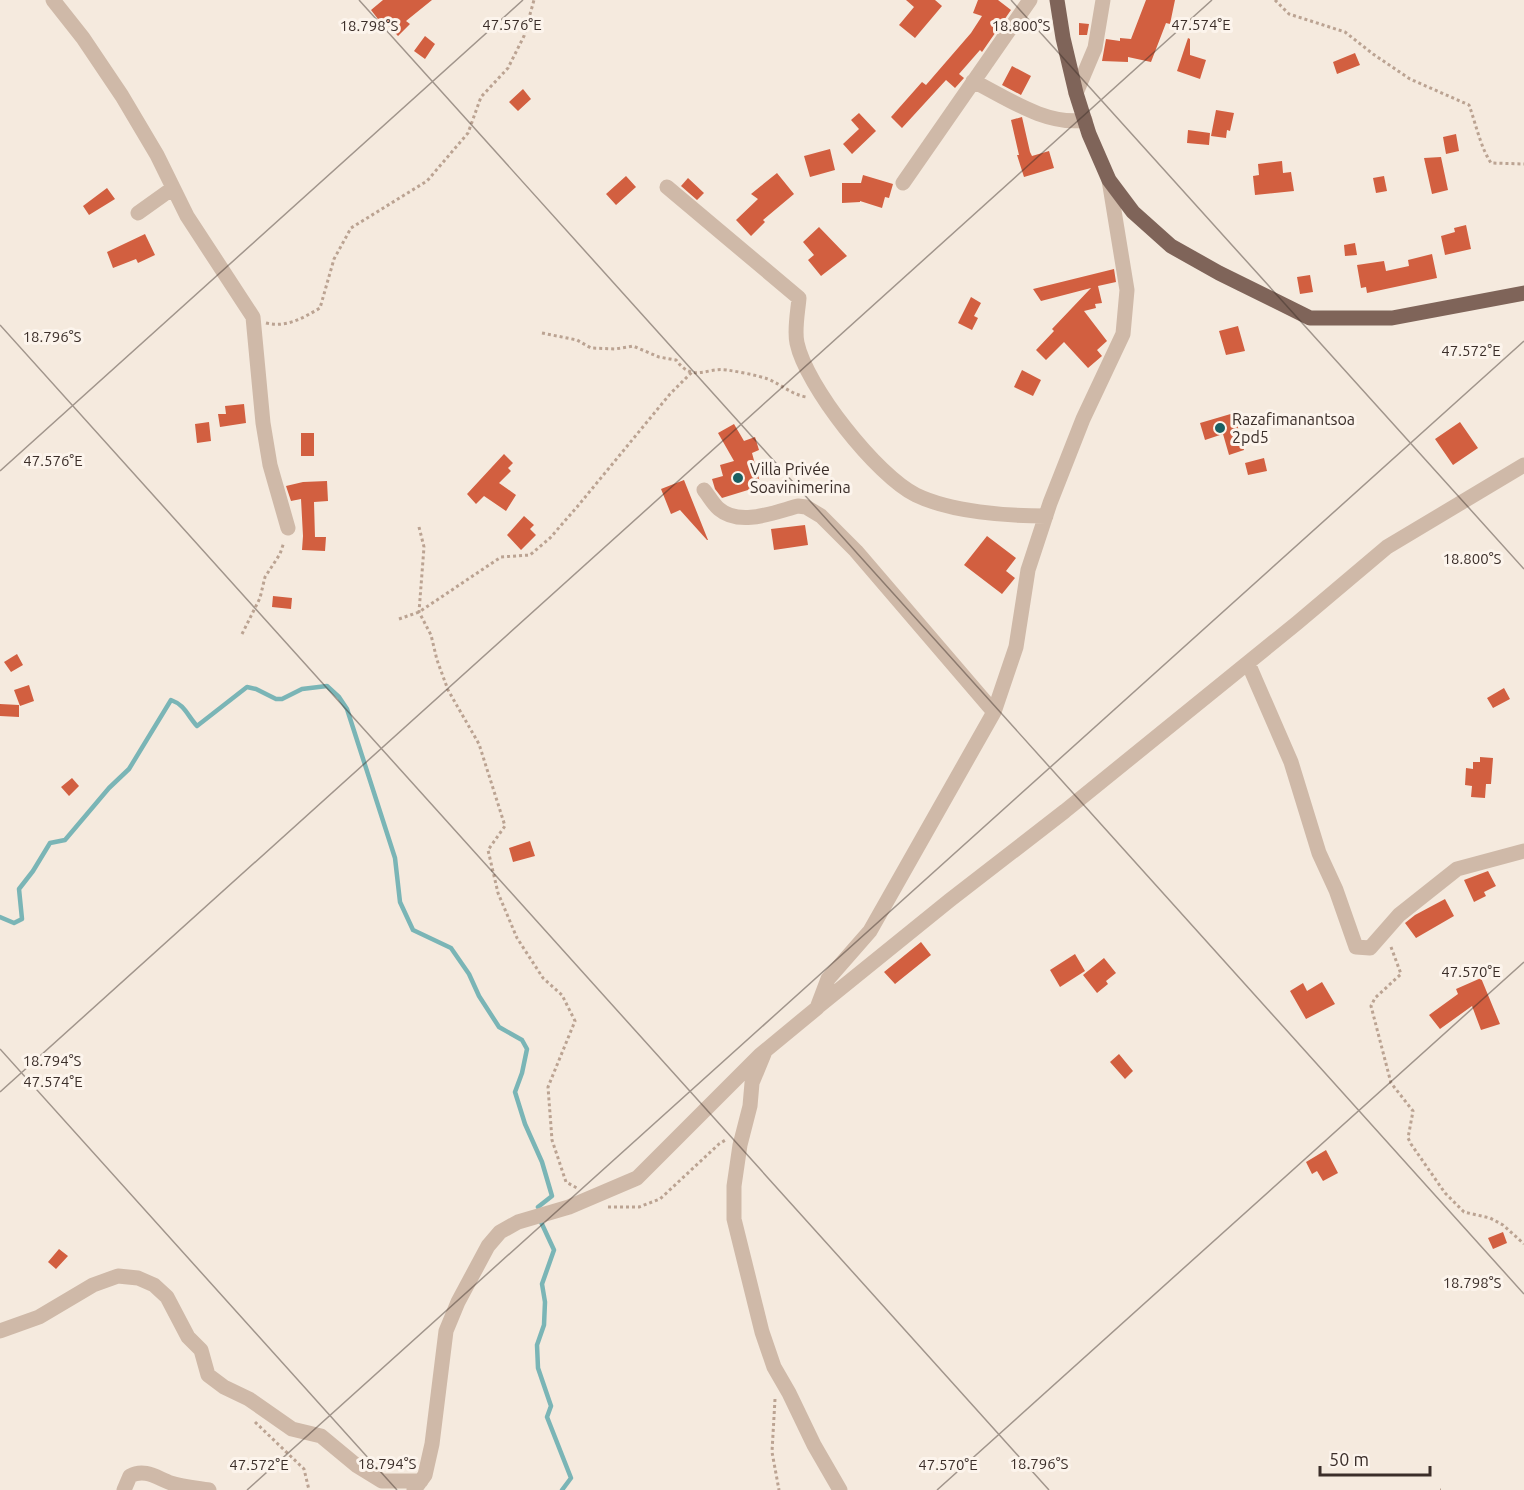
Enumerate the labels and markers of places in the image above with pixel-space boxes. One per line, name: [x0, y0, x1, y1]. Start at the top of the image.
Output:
place label: Razafimanantsoa 2pd5: [1232, 410, 1355, 446]
marker: Razafimanantsoa 2pd5: [1213, 421, 1227, 435]
place label: Villa Privée Soavinimerina: [750, 460, 851, 496]
marker: Villa Privée Soavinimerina: [731, 471, 745, 485]

